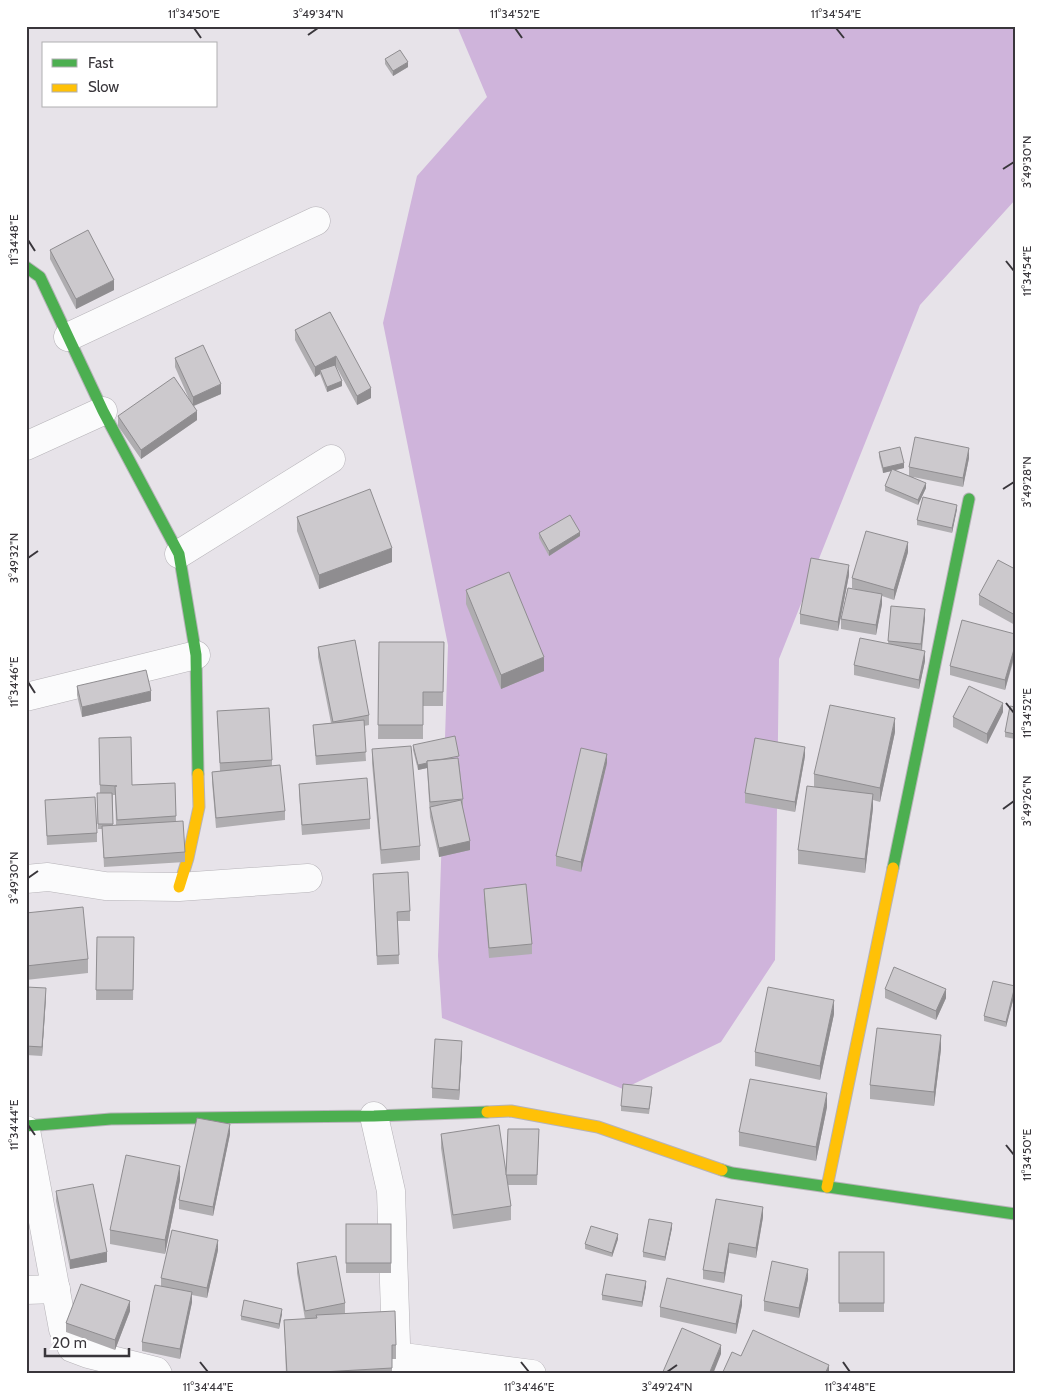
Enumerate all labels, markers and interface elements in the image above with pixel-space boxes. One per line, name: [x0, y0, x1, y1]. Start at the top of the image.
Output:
text: 11°34'50"E: [168, 6, 220, 21]
text: 3°49'34"N: [292, 6, 344, 21]
text: 11°34'52"E: [490, 6, 540, 21]
text: 11°34'54"E: [811, 6, 862, 21]
legend: [42, 42, 218, 108]
text: Fast: [88, 54, 113, 72]
text: Slow: [88, 78, 119, 96]
text: 3°49'30"N: [1019, 136, 1034, 188]
text: 11°34'48"E: [6, 214, 21, 266]
text: 11°34'54"E: [1019, 245, 1034, 296]
text: 3°49'28"N: [1019, 456, 1034, 508]
text: 3°49'32"N: [6, 533, 21, 583]
text: 11°34'46"E: [6, 656, 21, 707]
text: 11°34'52"E: [1019, 688, 1034, 738]
text: 3°49'26"N: [1019, 776, 1034, 826]
text: 3°49'30"N: [6, 852, 21, 904]
text: 11°34'44"E: [6, 1099, 21, 1150]
text: 11°34'50"E: [1019, 1129, 1034, 1181]
scale bar: [45, 1325, 129, 1357]
text: 20 m: [52, 1334, 87, 1352]
text: 11°34'44"E: [183, 1379, 234, 1394]
text: 11°34'46"E: [504, 1379, 555, 1394]
text: 3°49'24"N: [642, 1379, 692, 1394]
text: 11°34'48"E: [824, 1379, 876, 1394]

